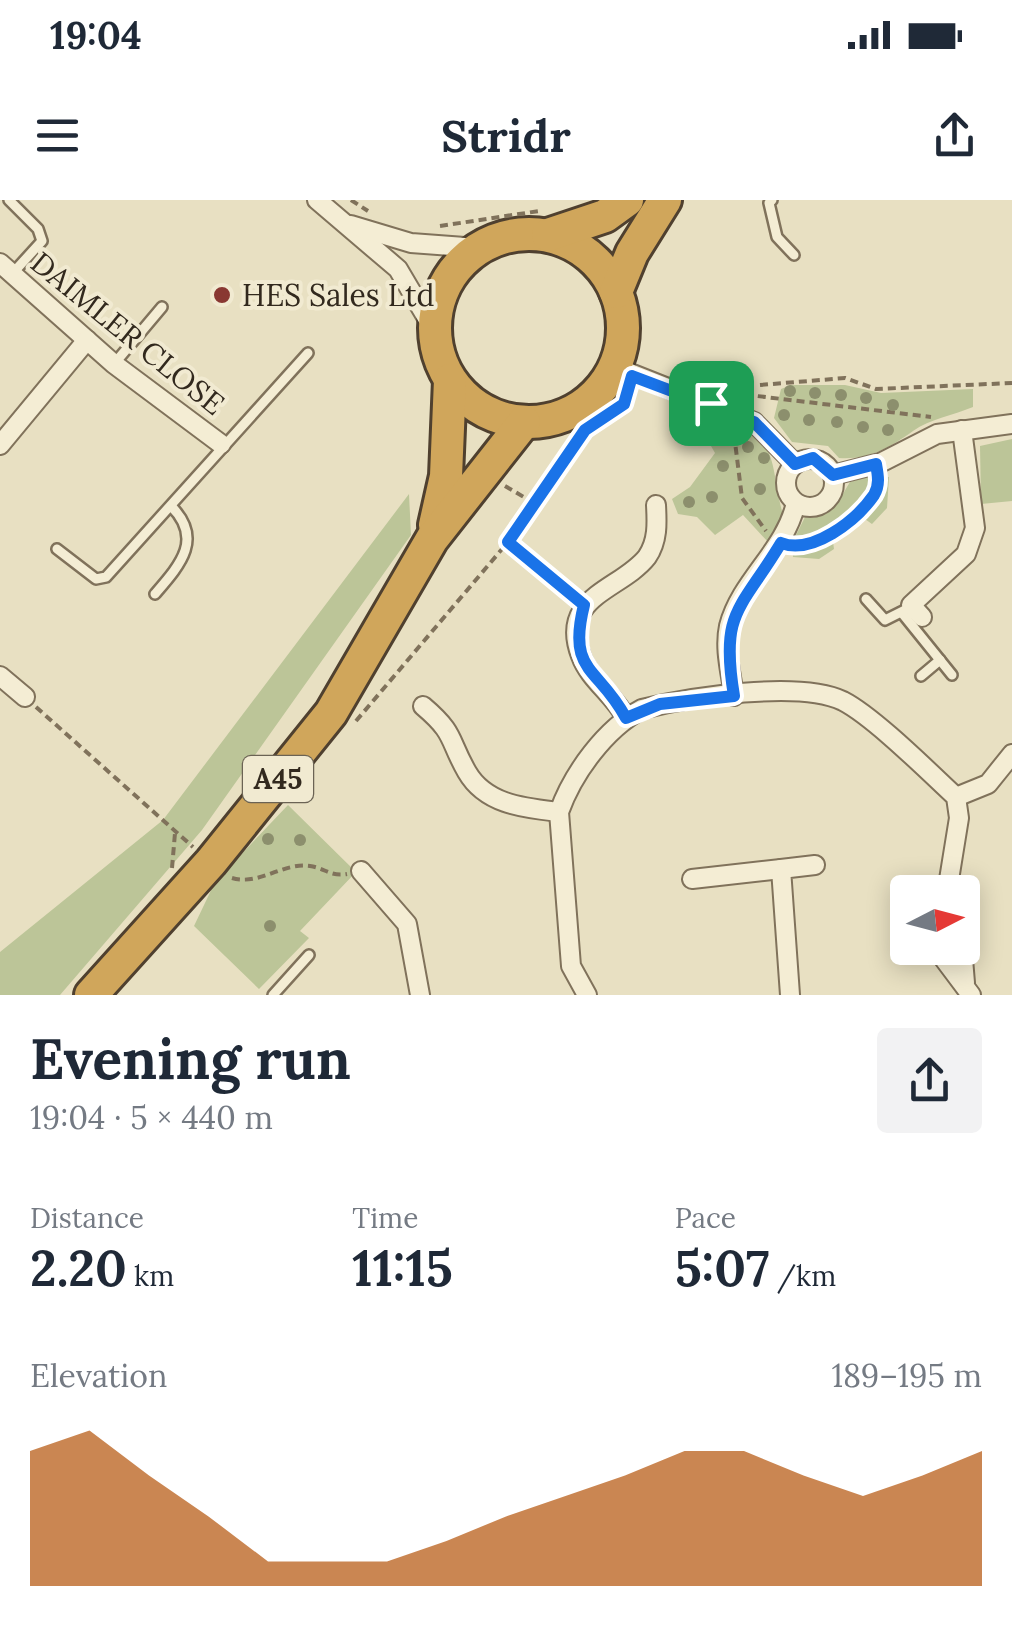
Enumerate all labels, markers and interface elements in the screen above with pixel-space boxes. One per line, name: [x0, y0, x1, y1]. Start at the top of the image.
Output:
text: 19:04: [50, 11, 142, 59]
text: Stridr: [441, 107, 571, 164]
icon: menu: [30, 108, 85, 163]
icon: share: [927, 108, 982, 163]
street label: DAIMLER CLOSE: [23, 243, 233, 423]
place label: HES Sales Ltd: [242, 276, 435, 314]
marker: HES Sales Ltd: [211, 284, 233, 306]
pin: [669, 361, 754, 446]
icon: arrive: [684, 376, 739, 431]
road number: A45: [243, 756, 313, 802]
north arrow: [890, 875, 980, 965]
map controls: [890, 875, 980, 965]
text: Evening run: [30, 1024, 351, 1094]
button: share: [877, 1028, 982, 1133]
text: 19:04 · 5 × 440 m: [30, 1097, 273, 1138]
text: Distance: [30, 1200, 144, 1236]
text: Time: [352, 1200, 418, 1236]
text: Pace: [675, 1200, 736, 1236]
text: 2.20: [30, 1236, 127, 1300]
text: 11:15: [352, 1236, 453, 1300]
text: 5:07: [675, 1236, 769, 1300]
text: km: [127, 1258, 174, 1294]
text: /km: [769, 1258, 836, 1294]
text: Elevation: [30, 1355, 167, 1396]
text: 189–195 m: [831, 1355, 982, 1396]

